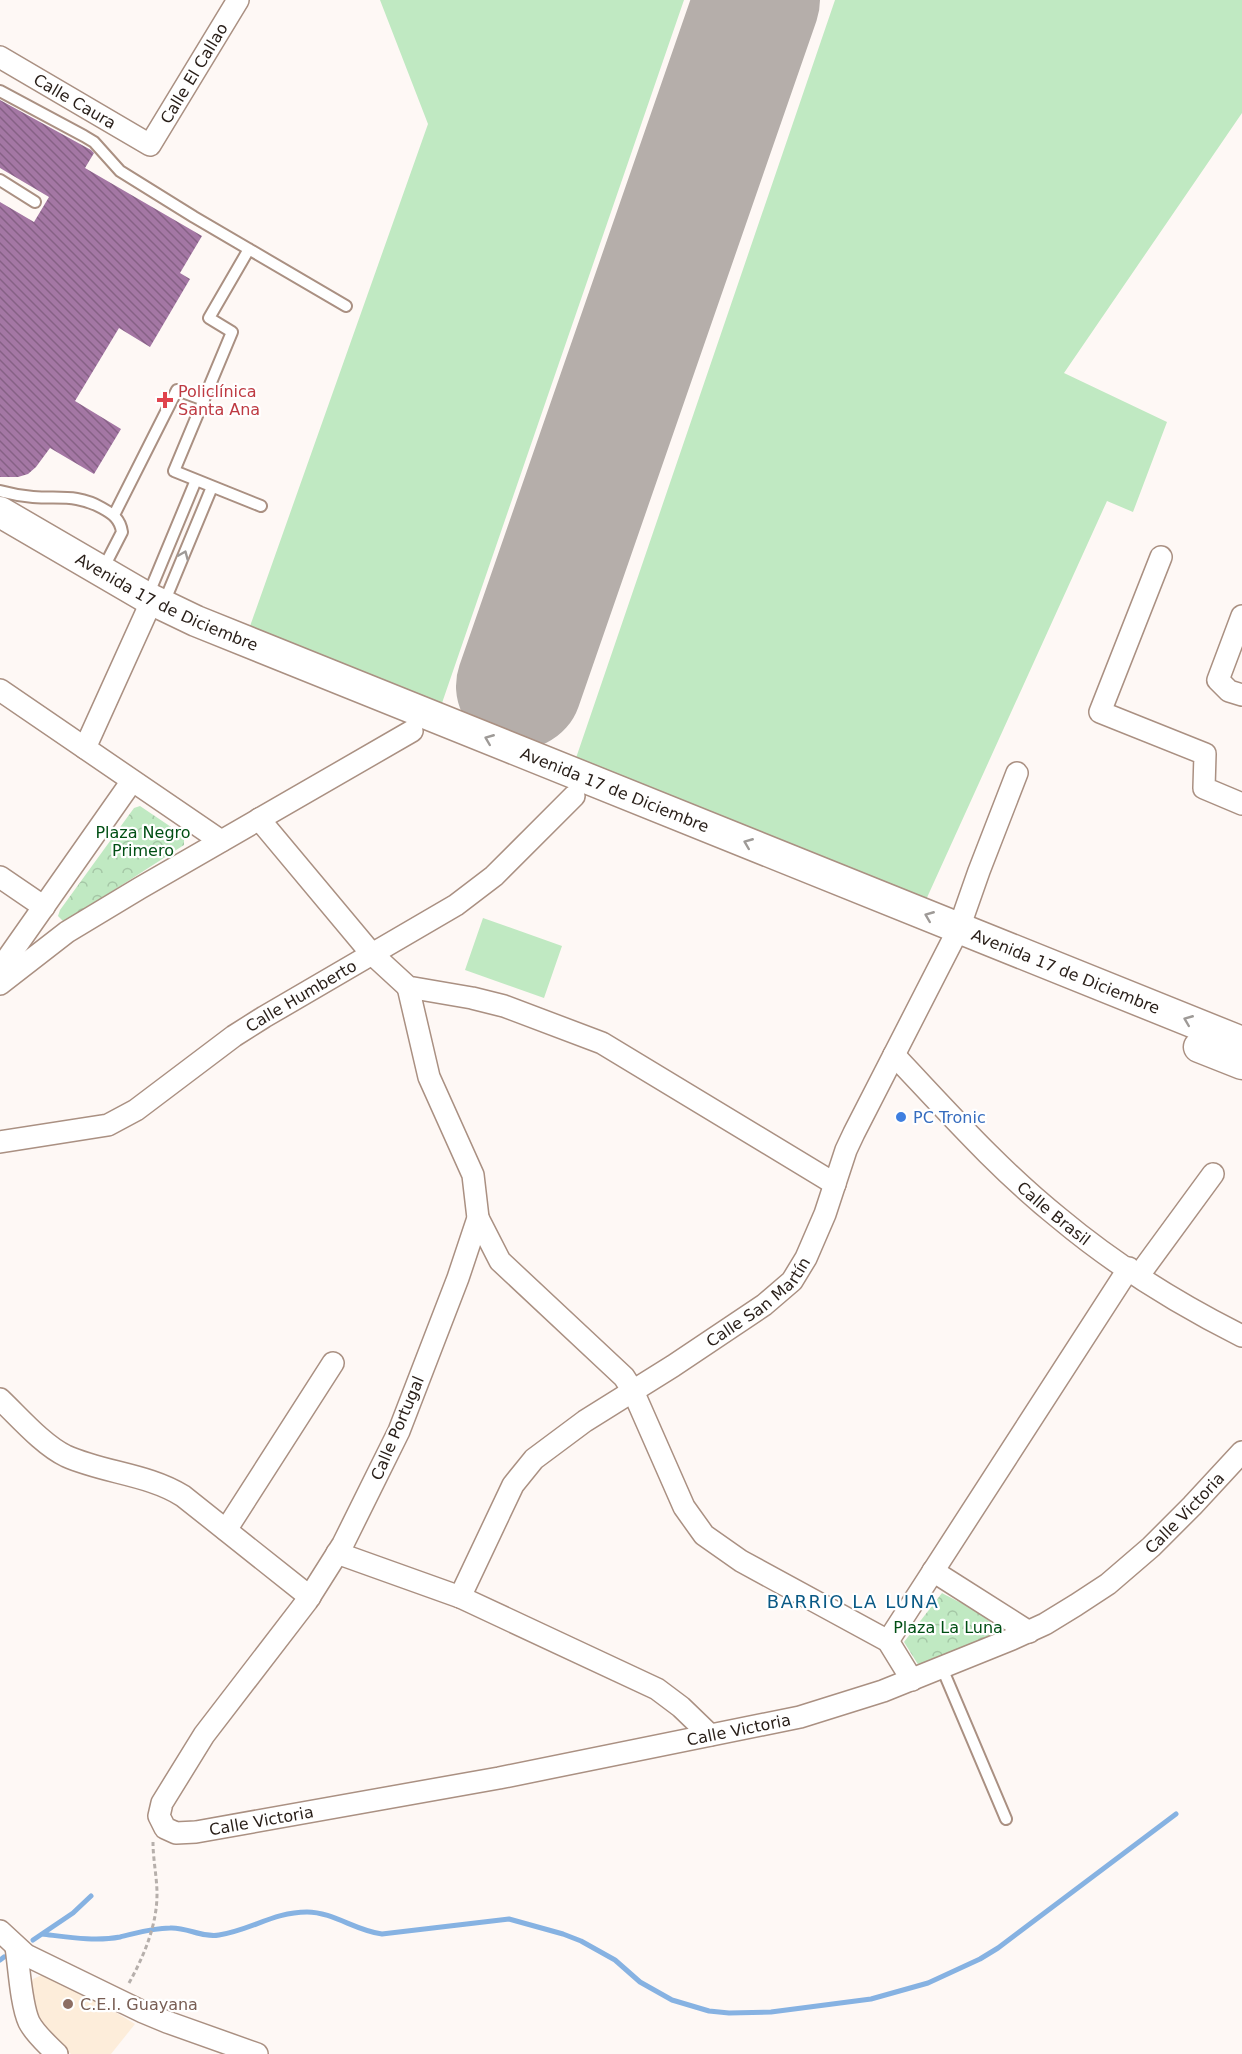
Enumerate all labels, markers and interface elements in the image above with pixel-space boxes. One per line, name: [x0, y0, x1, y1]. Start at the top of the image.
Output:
street label: Calle El Callao: [156, 20, 232, 127]
street label: Calle Caura: [30, 70, 119, 133]
place label: Policlínica Santa Ana: [178, 382, 260, 419]
marker: Policlínica Santa Ana: [156, 391, 174, 409]
street label: Avenida 17 de Diciembre: [72, 549, 261, 655]
one-way arrow: [177, 550, 189, 561]
one-way arrow: [484, 734, 495, 746]
street label: Avenida 17 de Diciembre: [518, 744, 712, 836]
park label: Plaza Negro Primero: [95, 823, 191, 860]
one-way arrow: [743, 838, 754, 850]
one-way arrow: [924, 911, 935, 923]
street label: Avenida 17 de Diciembre: [969, 925, 1162, 1018]
street label: Calle Humberto: [242, 956, 360, 1036]
one-way arrow: [1183, 1015, 1194, 1027]
place label: PC Tronic: [913, 1108, 986, 1127]
marker: PC Tronic: [894, 1110, 908, 1124]
street label: Calle Brasil: [1013, 1178, 1094, 1249]
street label: Calle San Martín: [703, 1254, 814, 1351]
street label: Calle Portugal: [367, 1373, 428, 1483]
street label: Calle Victoria: [1141, 1469, 1228, 1558]
district label: BARRIO LA LUNA: [767, 1591, 939, 1612]
park label: Plaza La Luna: [893, 1618, 1003, 1637]
street label: Calle Victoria: [685, 1710, 792, 1750]
street label: Calle Victoria: [208, 1802, 315, 1839]
place label: C.E.I. Guayana: [80, 1995, 198, 2014]
marker: C.E.I. Guayana: [61, 1997, 75, 2011]

